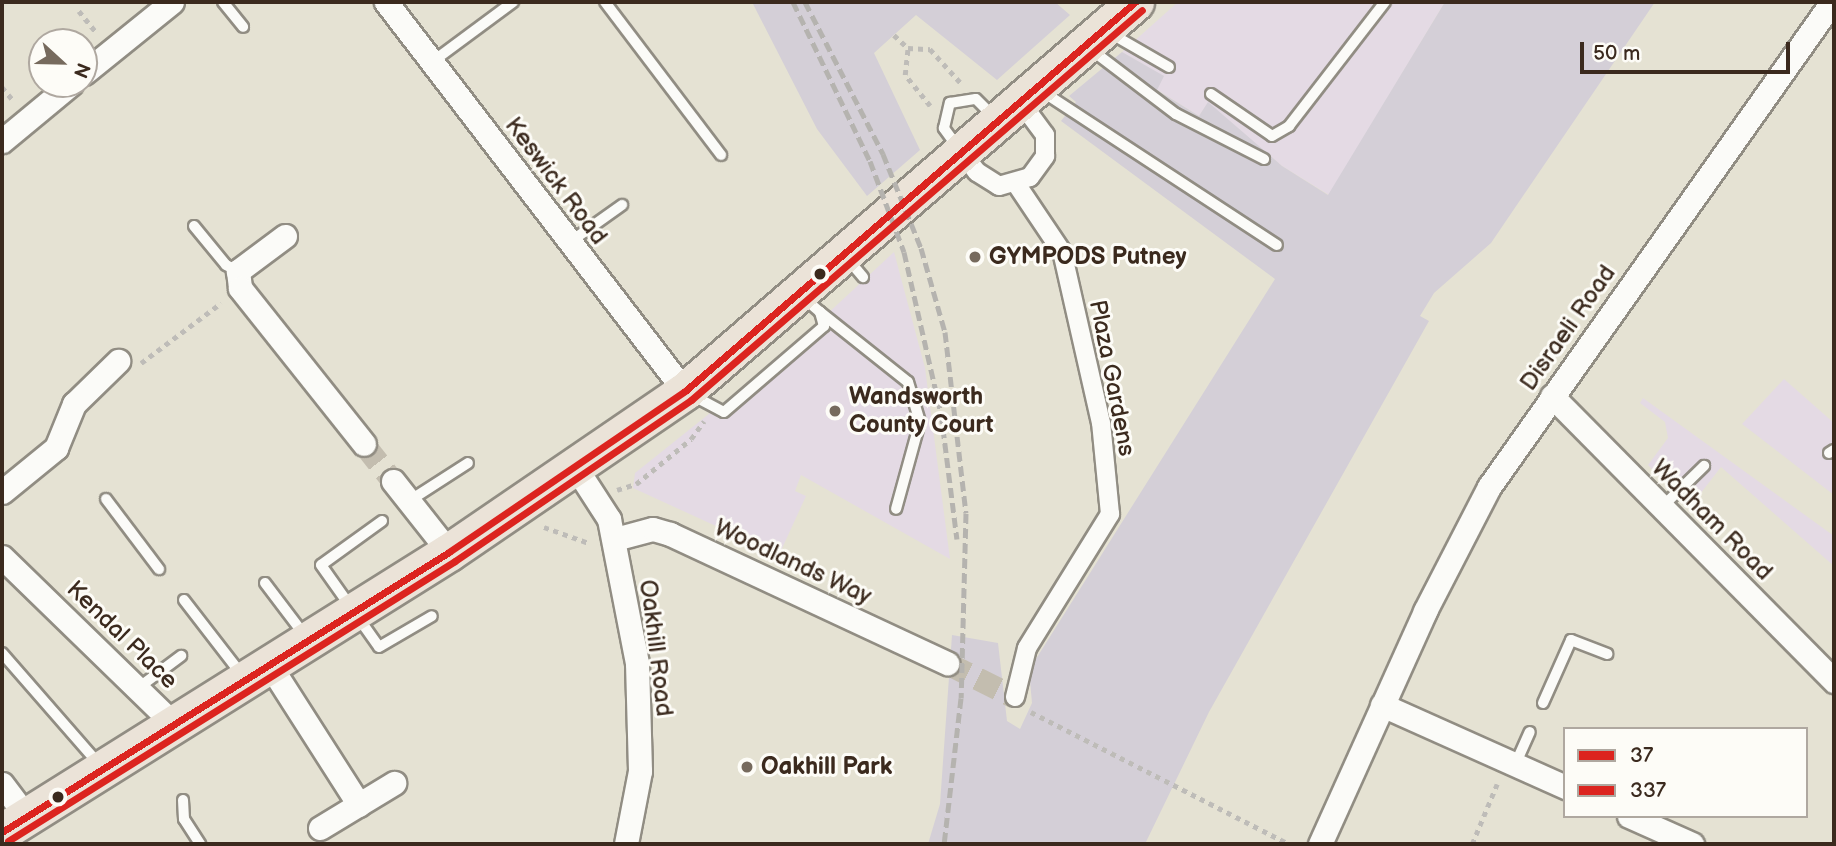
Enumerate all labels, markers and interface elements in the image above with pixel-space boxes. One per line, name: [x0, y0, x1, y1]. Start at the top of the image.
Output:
north arrow: [28, 28, 98, 98]
scale bar: [1584, 28, 1794, 72]
text: 50 m: [1593, 41, 1640, 66]
text: N: [68, 59, 94, 81]
street label: Keswick Road: [499, 112, 613, 250]
place label: GYMPODS Putney: [989, 243, 1186, 271]
marker: GYMPODS Putney: [967, 249, 983, 265]
street label: Disraeli Road: [1514, 260, 1622, 396]
unlabelled marker: [813, 267, 827, 281]
street label: Plaza Gardens: [1083, 298, 1141, 458]
place label: Wandsworth County Court: [849, 383, 994, 439]
marker: Wandsworth County Court: [827, 403, 843, 419]
street label: Wadham Road: [1646, 454, 1778, 586]
street label: Woodlands Way: [709, 513, 877, 611]
street label: Kendal Place: [61, 575, 183, 695]
street label: Oakhill Road: [633, 578, 679, 718]
legend: [1563, 727, 1808, 818]
text: 37: [1630, 743, 1653, 768]
place label: Oakhill Park: [761, 753, 892, 781]
marker: Oakhill Park: [739, 759, 755, 775]
text: 337: [1630, 778, 1666, 803]
unlabelled marker: [51, 790, 65, 804]

